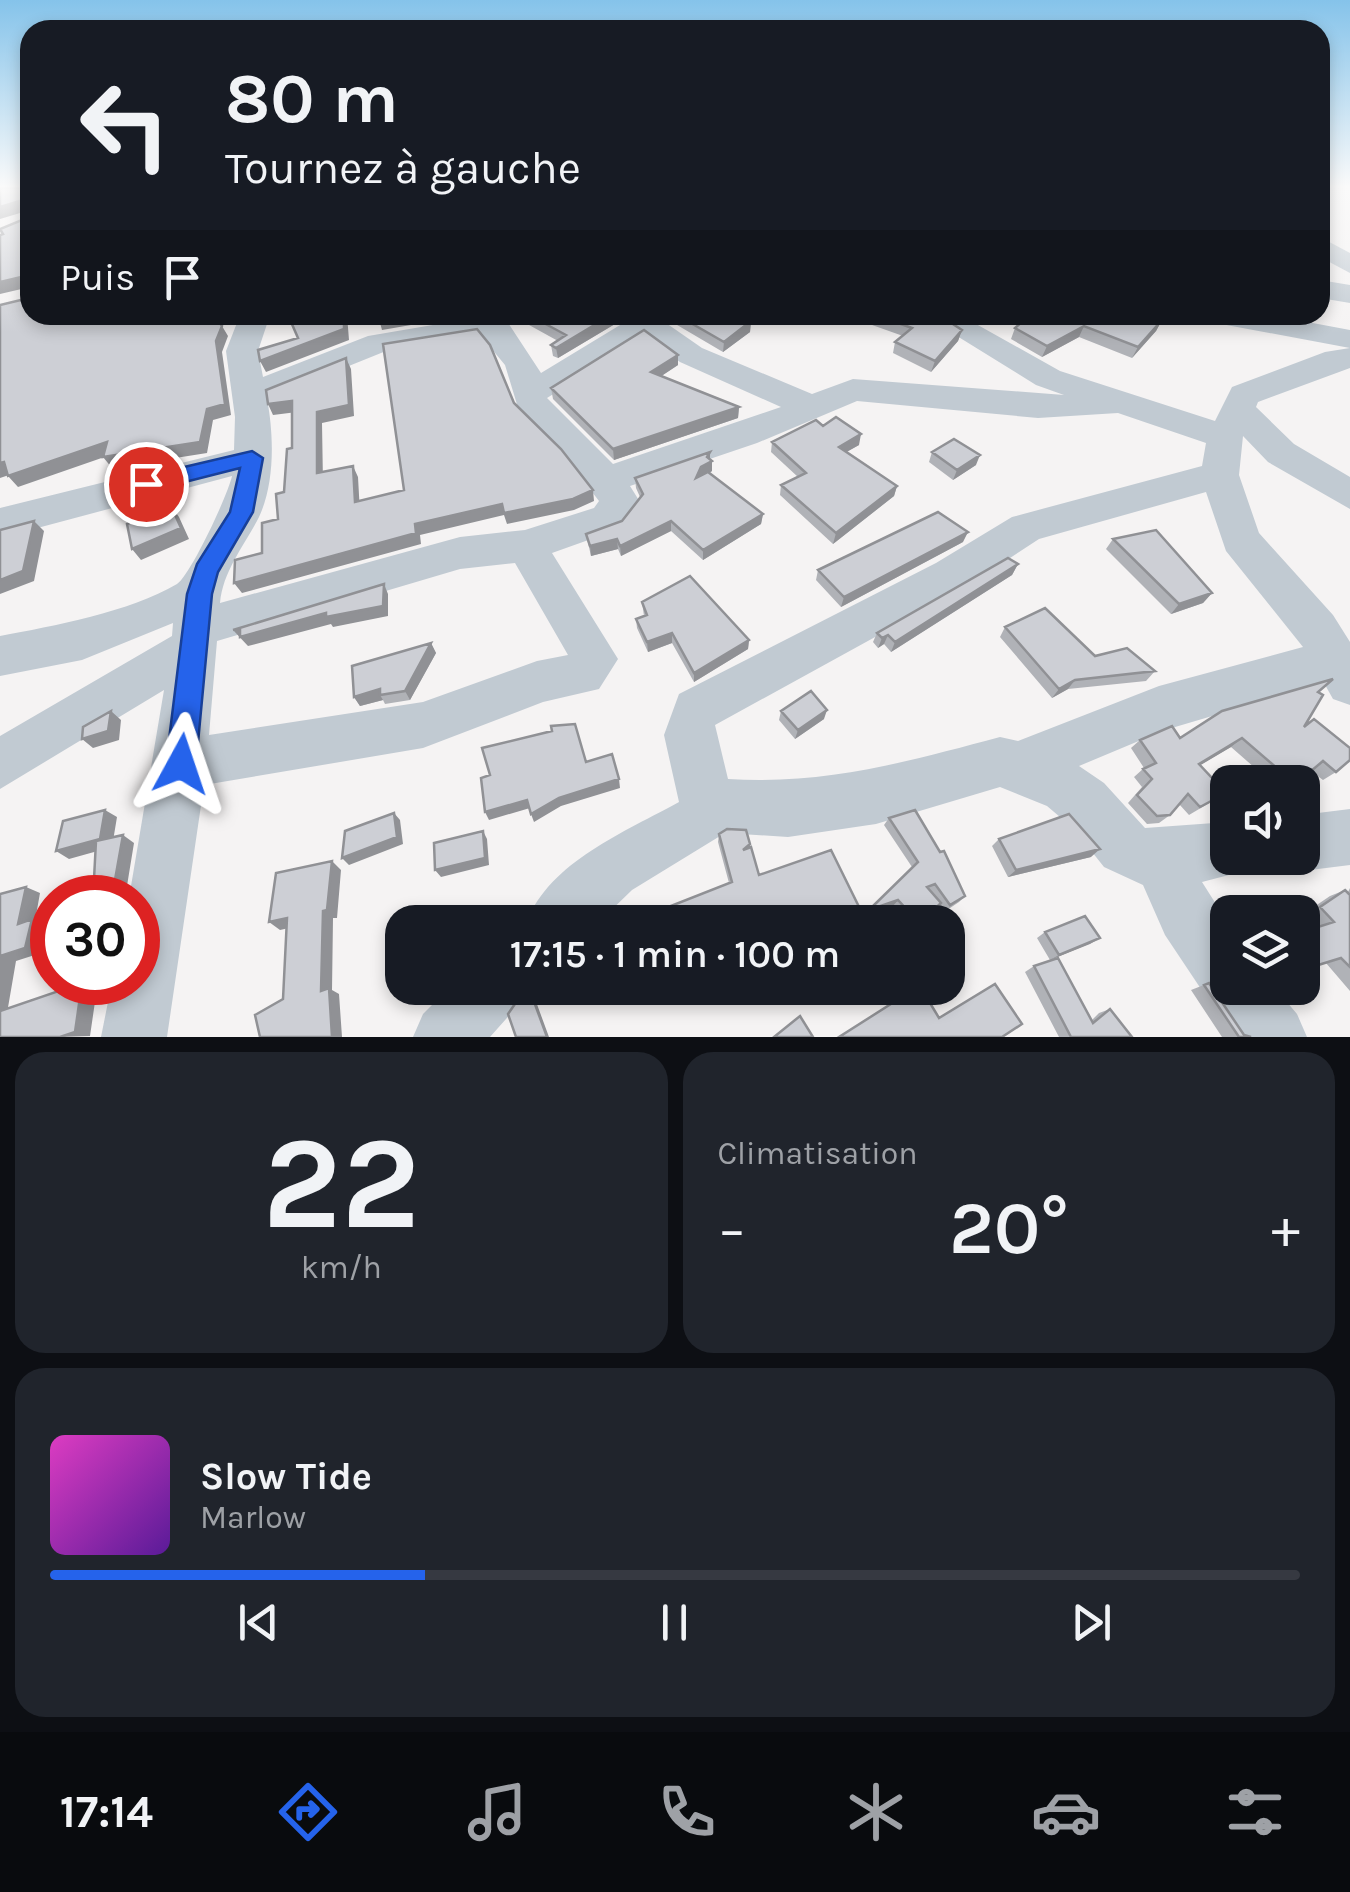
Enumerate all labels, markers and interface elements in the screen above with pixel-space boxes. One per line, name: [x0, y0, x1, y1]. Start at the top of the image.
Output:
text: 80 m: [225, 58, 399, 140]
icon: left: [60, 60, 190, 190]
text: Tournez à gauche: [225, 142, 581, 194]
icon: arrive: [155, 250, 210, 305]
text: Puis: [60, 255, 135, 300]
pin: [104, 442, 189, 527]
icon: arrive: [119, 457, 174, 512]
position arrow: [129, 712, 233, 816]
map controls: [1210, 765, 1320, 1005]
button: sound: [1210, 765, 1320, 875]
speed limit sign: 30: [30, 875, 160, 1005]
button: layers: [1210, 895, 1320, 1005]
text: 17:15 · 1 min · 100 m: [510, 932, 840, 977]
text: 22: [263, 1108, 420, 1260]
text: Climatisation: [718, 1135, 918, 1172]
text: 20°: [949, 1184, 1069, 1272]
text: −: [718, 1197, 746, 1261]
text: +: [1271, 1197, 1300, 1261]
text: km/h: [301, 1249, 382, 1286]
text: Slow Tide: [200, 1454, 372, 1499]
text: Marlow: [200, 1499, 306, 1536]
icon: previous: [231, 1595, 286, 1650]
icon: pause: [647, 1595, 702, 1650]
icon: next: [1064, 1595, 1119, 1650]
icon: directions: [273, 1777, 343, 1847]
icon: music: [462, 1777, 532, 1847]
icon: phone: [652, 1777, 722, 1847]
icon: climate: [841, 1777, 911, 1847]
icon: car: [1031, 1777, 1101, 1847]
icon: filters: [1220, 1777, 1290, 1847]
text: 17:14: [60, 1786, 153, 1838]

